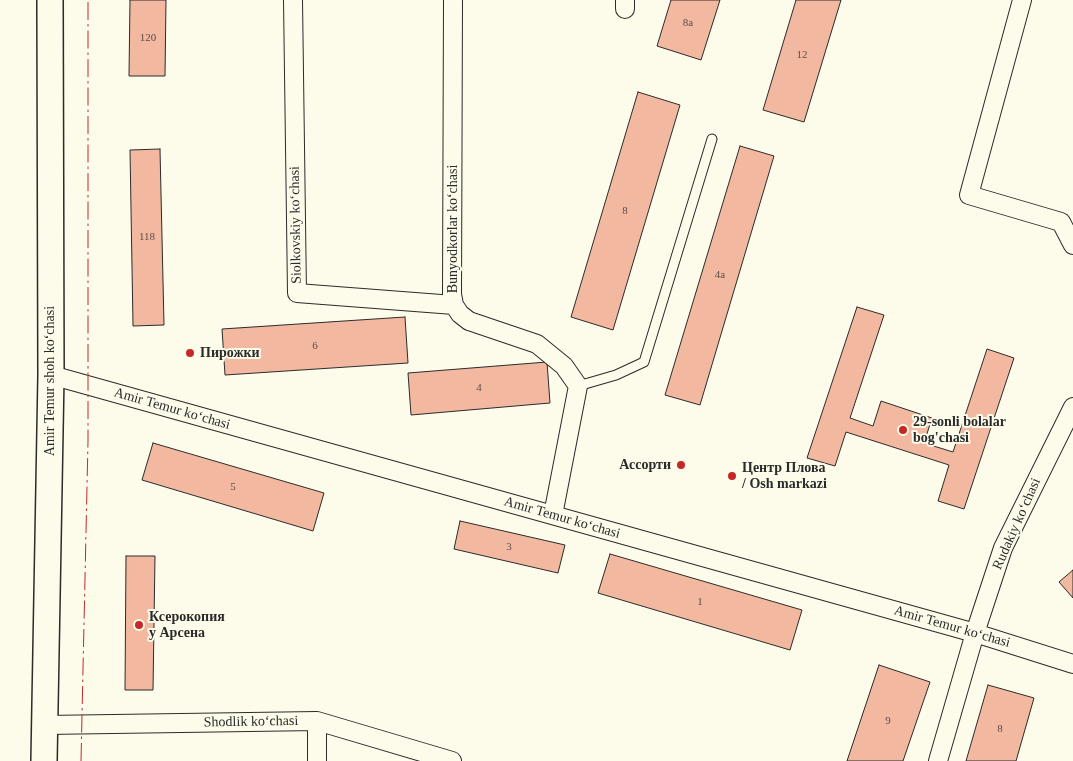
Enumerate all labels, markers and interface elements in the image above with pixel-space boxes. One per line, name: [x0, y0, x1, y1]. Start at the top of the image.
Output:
house number: 8a: [683, 16, 693, 30]
house number: 120: [140, 31, 156, 45]
house number: 12: [796, 48, 808, 62]
street label: Bunyodkorlar ko‘chasi: [445, 165, 461, 293]
street label: Siolkovskiy ko‘chasi: [287, 166, 305, 284]
house number: 8: [622, 204, 628, 218]
house number: 118: [139, 230, 155, 244]
house number: 4а: [715, 268, 725, 282]
street label: Amir Temur shoh ko‘chasi: [42, 306, 58, 456]
house number: 6: [312, 339, 318, 353]
place label: Пирожки: [200, 345, 260, 361]
marker: Пирожки: [184, 347, 196, 359]
house number: 4: [476, 381, 482, 395]
street label: Amir Temur ko‘chasi: [112, 384, 232, 434]
place label: 29-sonli bolalar bog'chasi: [913, 414, 1006, 447]
marker: 29-sonli bolalar bog'chasi: [897, 424, 909, 436]
place label: Ассорти: [619, 457, 671, 473]
marker: Ассорти: [675, 459, 687, 471]
place label: Центр Плова / Osh markazi: [742, 460, 827, 492]
marker: Центр Плова / Osh markazi: [726, 470, 738, 482]
street label: Rudakiy ko‘chasi: [989, 476, 1045, 572]
house number: 5: [230, 480, 236, 494]
street label: Amir Temur ko‘chasi: [502, 493, 622, 543]
house number: 3: [506, 540, 512, 554]
house number: 1: [697, 595, 703, 609]
street label: Amir Temur ko‘chasi: [892, 602, 1012, 652]
place label: Ксерокопия у Арсена: [149, 609, 225, 642]
marker: Ксерокопия у Арсена: [133, 619, 145, 631]
street label: Shodlik ko‘chasi: [204, 713, 298, 731]
house number: 9: [885, 714, 891, 728]
house number: 8: [997, 722, 1003, 736]

